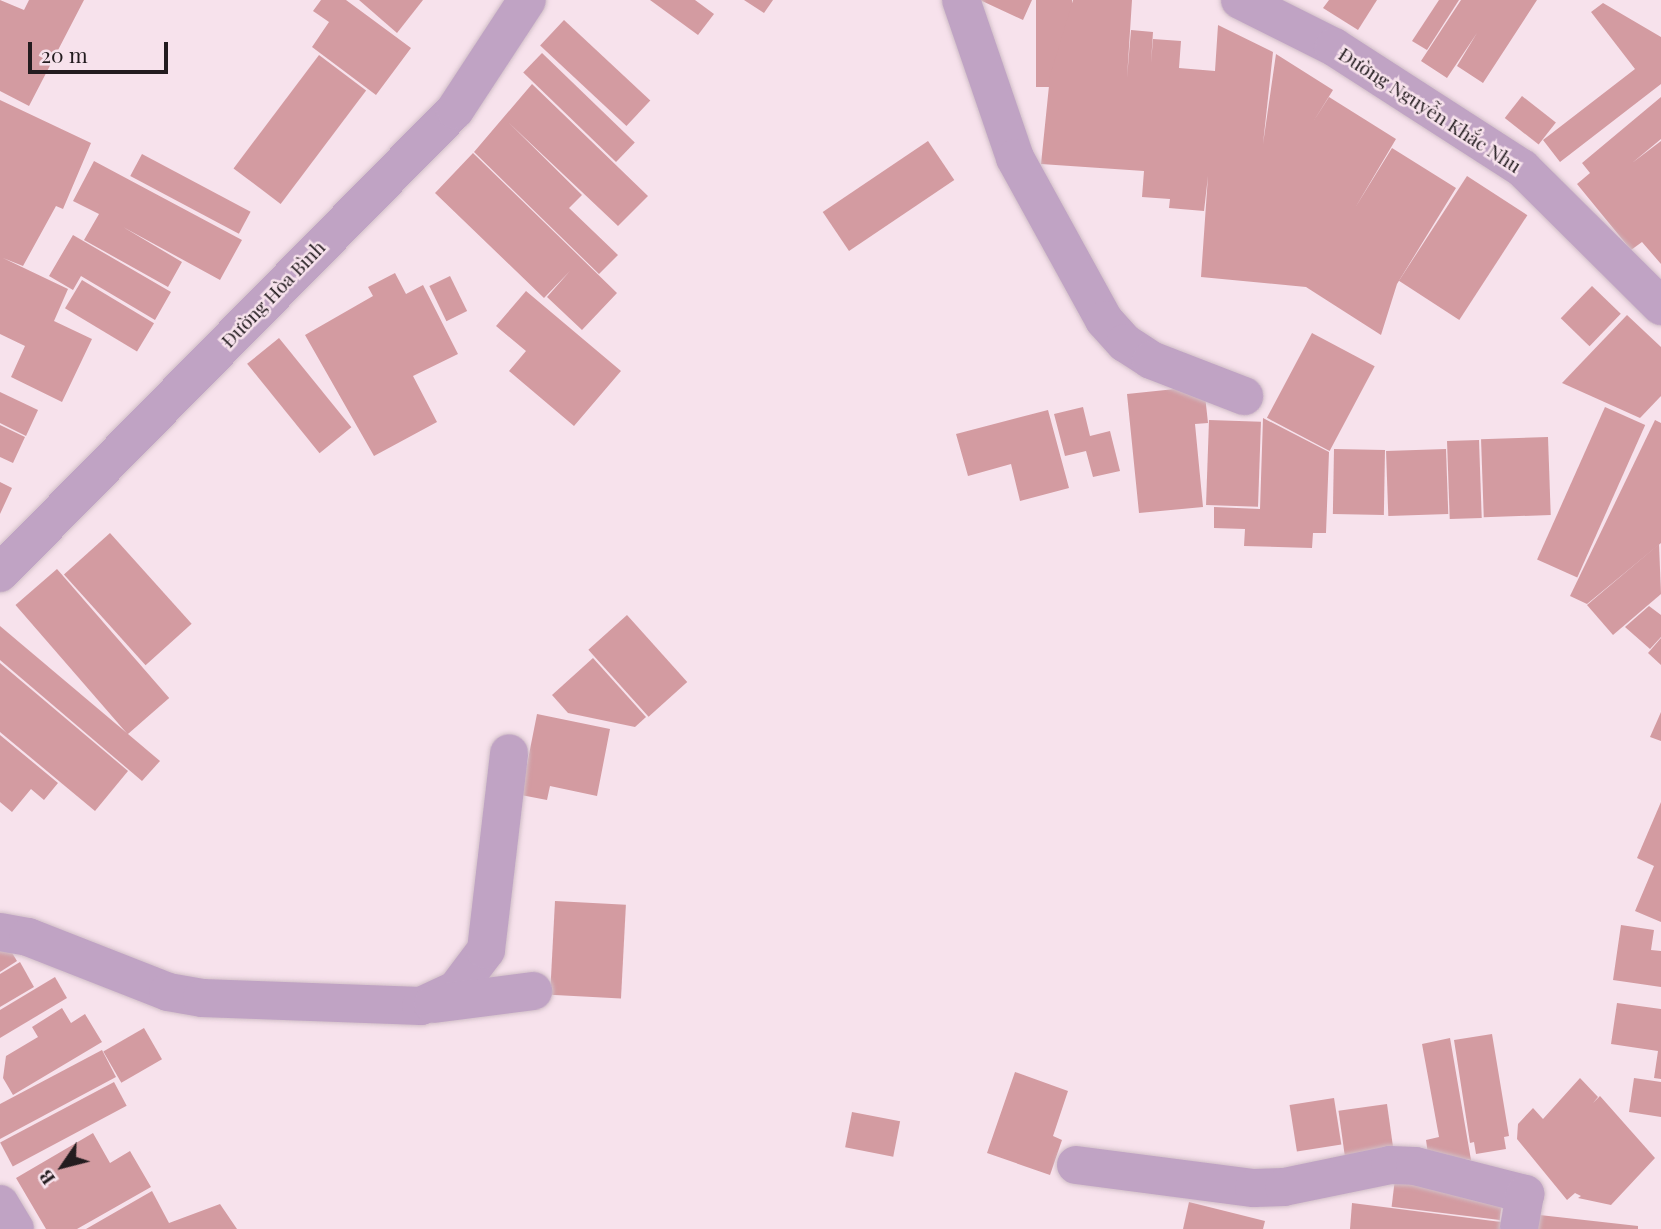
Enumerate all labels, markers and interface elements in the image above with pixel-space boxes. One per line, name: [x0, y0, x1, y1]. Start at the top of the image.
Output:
scale bar: [32, 28, 172, 72]
text: 20 m: [41, 40, 88, 68]
street label: Đường Nguyễn Khắc Nhu: [1335, 42, 1525, 178]
street label: Đường Hòa Bình: [216, 236, 330, 352]
north arrow: [28, 1131, 98, 1201]
text: B: [31, 1165, 60, 1191]

